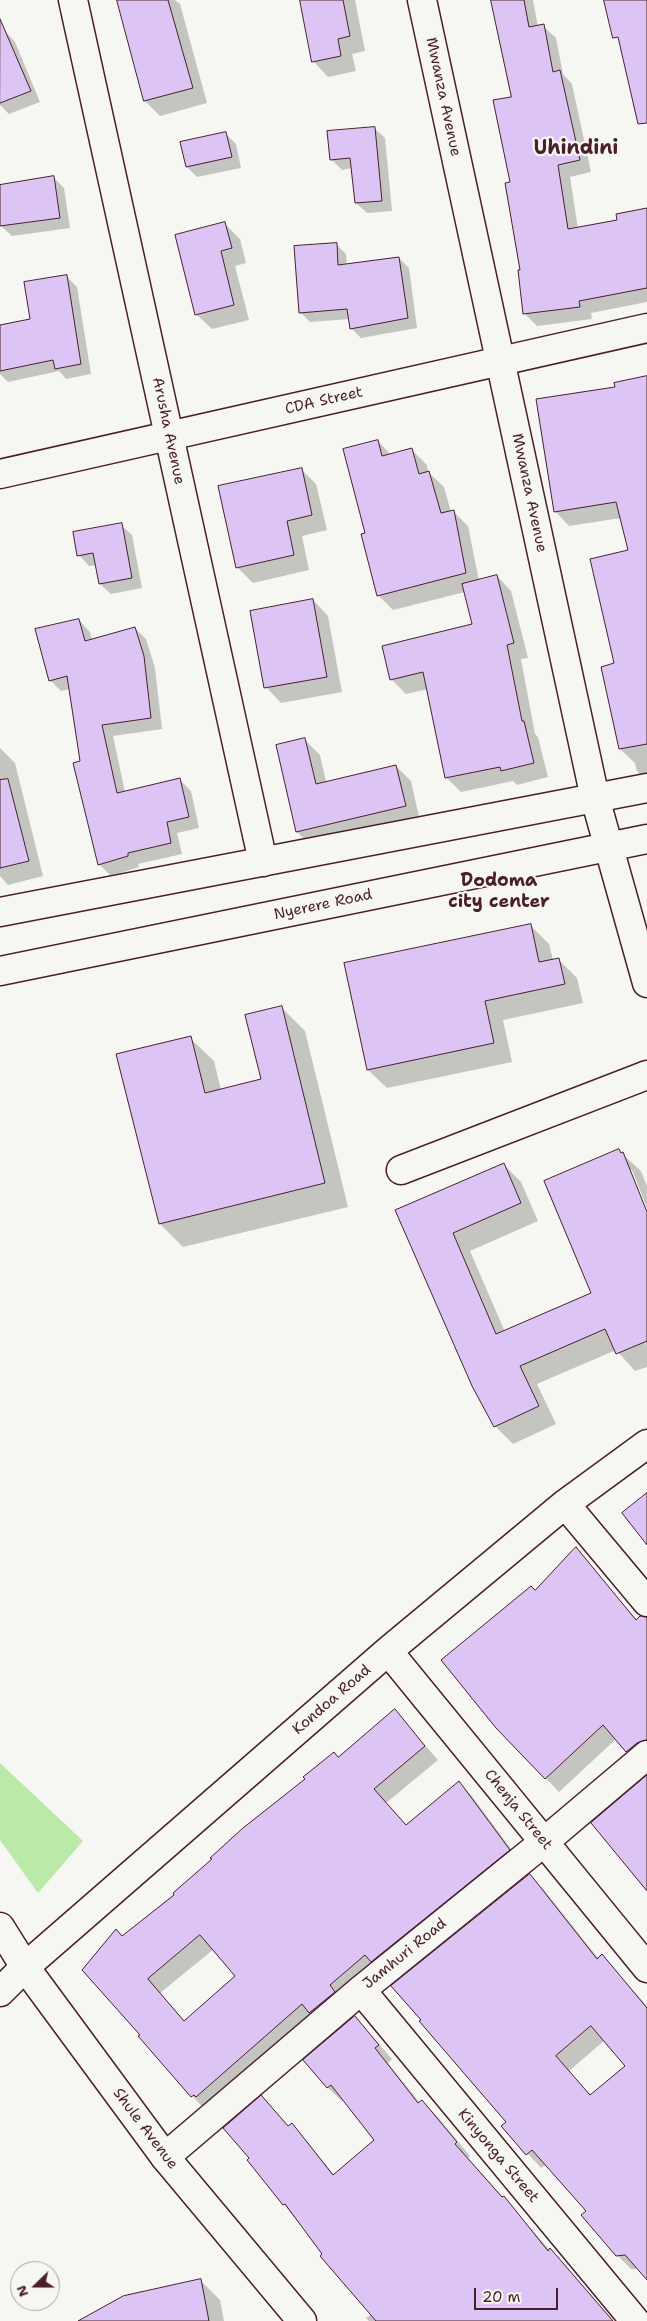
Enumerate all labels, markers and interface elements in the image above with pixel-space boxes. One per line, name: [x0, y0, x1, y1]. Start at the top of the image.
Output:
street label: Mwanza Avenue: [422, 36, 464, 158]
district label: Uhindini: [534, 137, 618, 161]
street label: Arusha Avenue: [148, 376, 188, 486]
street label: CDA Street: [283, 383, 365, 419]
street label: Mwanza Avenue: [508, 432, 550, 554]
district label: Dodoma city center: [448, 870, 550, 912]
street label: Nyerere Road: [272, 886, 374, 924]
street label: Kondoa Road: [289, 1661, 375, 1739]
street label: Chenja Street: [480, 1766, 556, 1854]
street label: Jamhuri Road: [360, 1915, 450, 1993]
street label: Shule Avenue: [109, 2085, 181, 2173]
street label: Kinyonga Street: [454, 2105, 542, 2207]
north arrow: [10, 2261, 60, 2311]
scale bar: [477, 2278, 561, 2310]
text: N: [12, 2283, 32, 2300]
text: 20 m: [482, 2287, 521, 2307]

